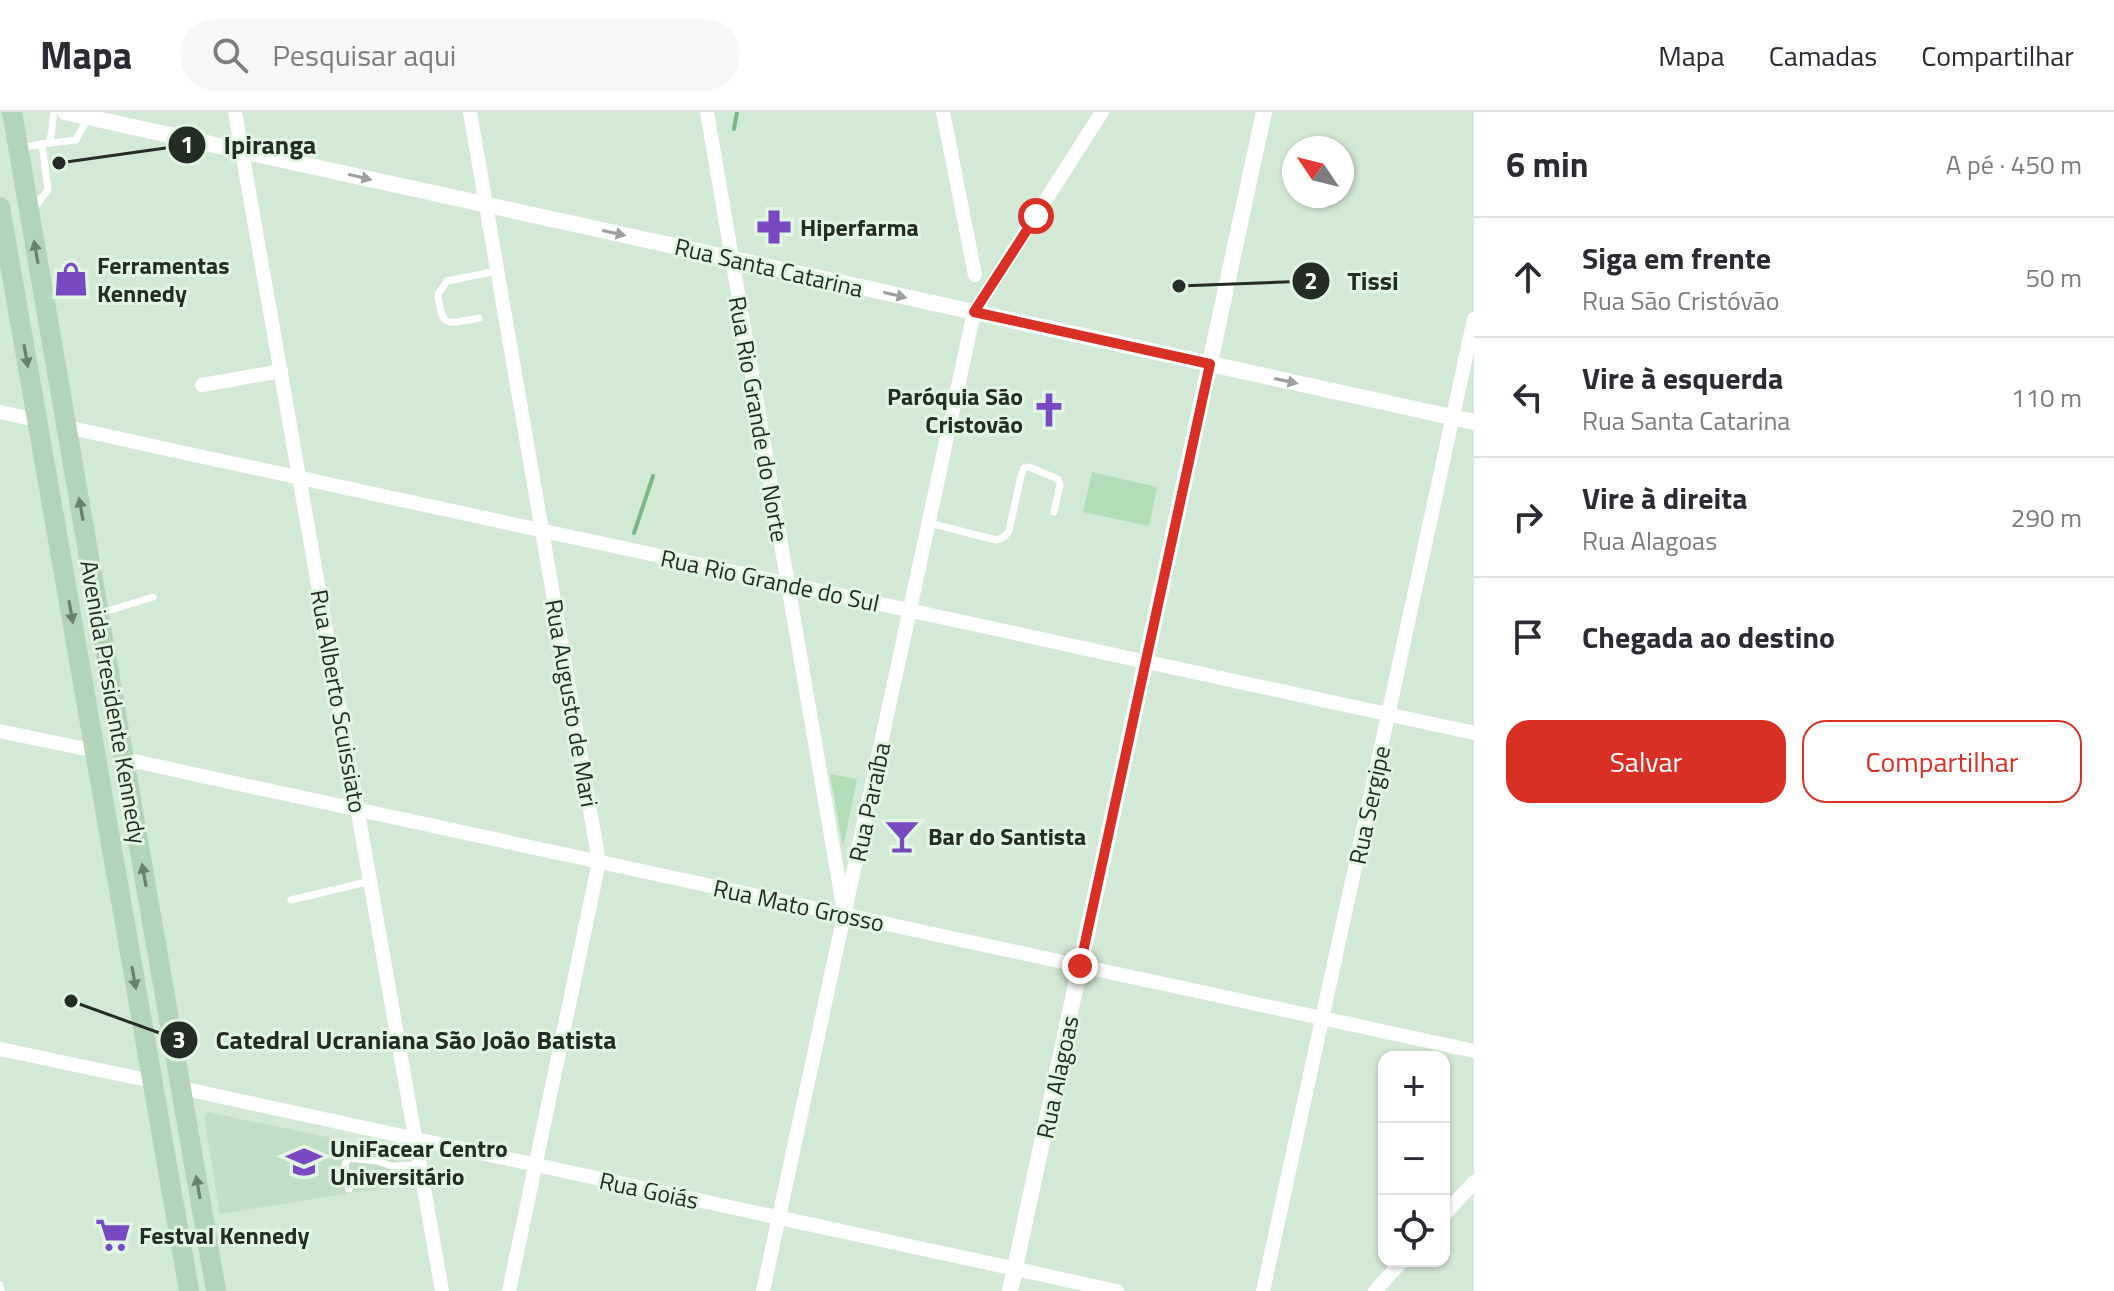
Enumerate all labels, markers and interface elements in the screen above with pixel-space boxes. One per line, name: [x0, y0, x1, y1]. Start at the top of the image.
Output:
search box: [180, 19, 740, 91]
text: Mapa: [40, 26, 132, 84]
text: Pesquisar aqui: [272, 32, 456, 78]
icon: search: [208, 33, 252, 77]
text: Mapa: [1658, 34, 1725, 77]
text: Camadas: [1769, 34, 1877, 77]
text: Compartilhar: [1921, 34, 2074, 77]
callout: Ipiranga: [167, 120, 332, 170]
text: Ipiranga: [224, 125, 316, 164]
text: 1: [180, 126, 194, 162]
north arrow: [1282, 136, 1354, 208]
text: 6 min: [1506, 138, 1589, 190]
text: A pé · 450 m: [1946, 145, 2082, 184]
one-way arrow: [347, 171, 372, 184]
route start: [1018, 198, 1054, 234]
pharmacy icon: Hiperfarma: [755, 208, 793, 246]
place label: Hiperfarma: [800, 209, 919, 245]
one-way arrow: [601, 227, 626, 240]
street label: Rua Santa Catarina: [671, 228, 867, 306]
text: Siga em frente: [1582, 235, 1771, 281]
one-way arrow: [30, 240, 42, 265]
place label: Ferramentas Kennedy: [97, 247, 230, 311]
icon: ahead: [1506, 255, 1550, 299]
callout: Tissi: [1291, 256, 1415, 306]
text: 50 m: [2025, 258, 2082, 297]
shop icon: Ferramentas Kennedy: [52, 260, 90, 298]
text: Tissi: [1347, 261, 1399, 300]
text: 2: [1304, 262, 1318, 298]
text: Rua São Cristóvão: [1582, 281, 1780, 320]
one-way arrow: [882, 289, 907, 302]
street label: Rua Rio Grande do Norte: [720, 293, 798, 545]
one-way arrow: [20, 343, 32, 368]
text: Vire à esquerda: [1582, 355, 1783, 401]
one-way arrow: [1274, 375, 1299, 388]
icon: left: [1506, 375, 1550, 419]
place label: Paróquia São Cristovão: [887, 378, 1023, 442]
text: 110 m: [2011, 378, 2082, 417]
church icon: Paróquia São Cristovão: [1030, 391, 1068, 429]
text: Rua Santa Catarina: [1582, 401, 1790, 440]
text: Vire à direita: [1582, 475, 1747, 521]
icon: right: [1506, 495, 1550, 539]
one-way arrow: [74, 496, 86, 521]
text: 290 m: [2011, 498, 2082, 537]
text: Rua Alagoas: [1582, 521, 1717, 560]
street label: Rua Rio Grande do Sul: [657, 539, 883, 621]
street label: Avenida Presidente Kennedy: [71, 557, 157, 847]
street label: Rua Alberto Scuissiato: [302, 586, 376, 816]
street label: Rua Augusto de Mari: [536, 596, 608, 810]
one-way arrow: [65, 599, 77, 624]
text: Chegada ao destino: [1582, 614, 1835, 660]
icon: arrive: [1506, 615, 1550, 659]
button: Salvar: [1506, 720, 1786, 803]
button: Compartilhar: [1802, 720, 2082, 803]
street label: Rua Paraíba: [839, 739, 899, 865]
street label: Rua Sergipe: [1339, 742, 1399, 868]
bar icon: Bar do Santista: [883, 817, 921, 855]
place label: Bar do Santista: [928, 818, 1086, 854]
one-way arrow: [138, 862, 150, 887]
street label: Rua Mato Grosso: [710, 869, 888, 941]
route end: [1062, 948, 1098, 984]
one-way arrow: [129, 966, 141, 991]
street label: Rua Alagoas: [1026, 1012, 1088, 1142]
callout: Catedral Ucraniana São João Batista: [159, 1015, 632, 1065]
text: Catedral Ucraniana São João Batista: [216, 1020, 616, 1059]
text: 3: [172, 1021, 186, 1057]
map controls: [1378, 1051, 1450, 1267]
button: +: [1378, 1051, 1450, 1123]
button: −: [1378, 1123, 1450, 1195]
place label: UniFacear Centro Universitário: [330, 1130, 508, 1194]
school or university icon: UniFacear Centro Universitário: [285, 1143, 323, 1181]
street label: Rua Goiás: [596, 1162, 702, 1218]
one-way arrow: [191, 1174, 204, 1199]
button: locate: [1378, 1195, 1450, 1267]
supermarket icon: Festval Kennedy: [94, 1216, 132, 1254]
place label: Festval Kennedy: [139, 1217, 310, 1253]

